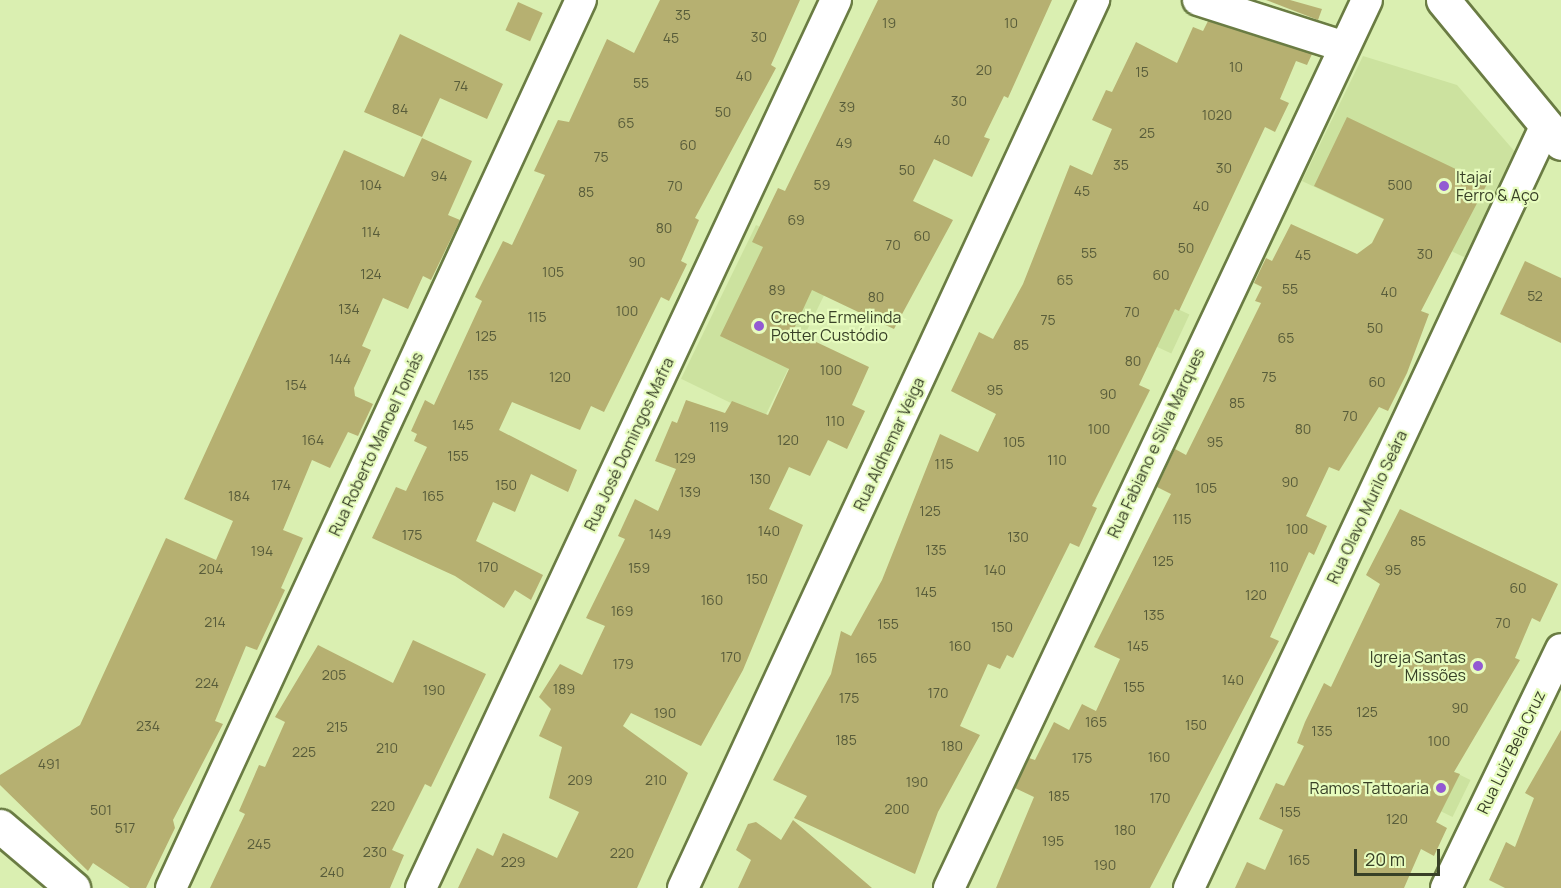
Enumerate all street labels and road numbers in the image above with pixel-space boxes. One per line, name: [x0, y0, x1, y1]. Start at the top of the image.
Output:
street label: Rua Fabiano e Silva Marques: [1104, 345, 1208, 541]
street label: Rua Roberto Manoel Tomás: [325, 349, 427, 539]
street label: Rua José Domingos Mafra: [580, 354, 678, 534]
street label: Rua Aldhemar Veiga: [850, 374, 928, 514]
street label: Rua Olavo Murilo Seára: [1323, 427, 1411, 587]
street label: Rua Luiz Bela Cruz: [1473, 687, 1549, 817]

